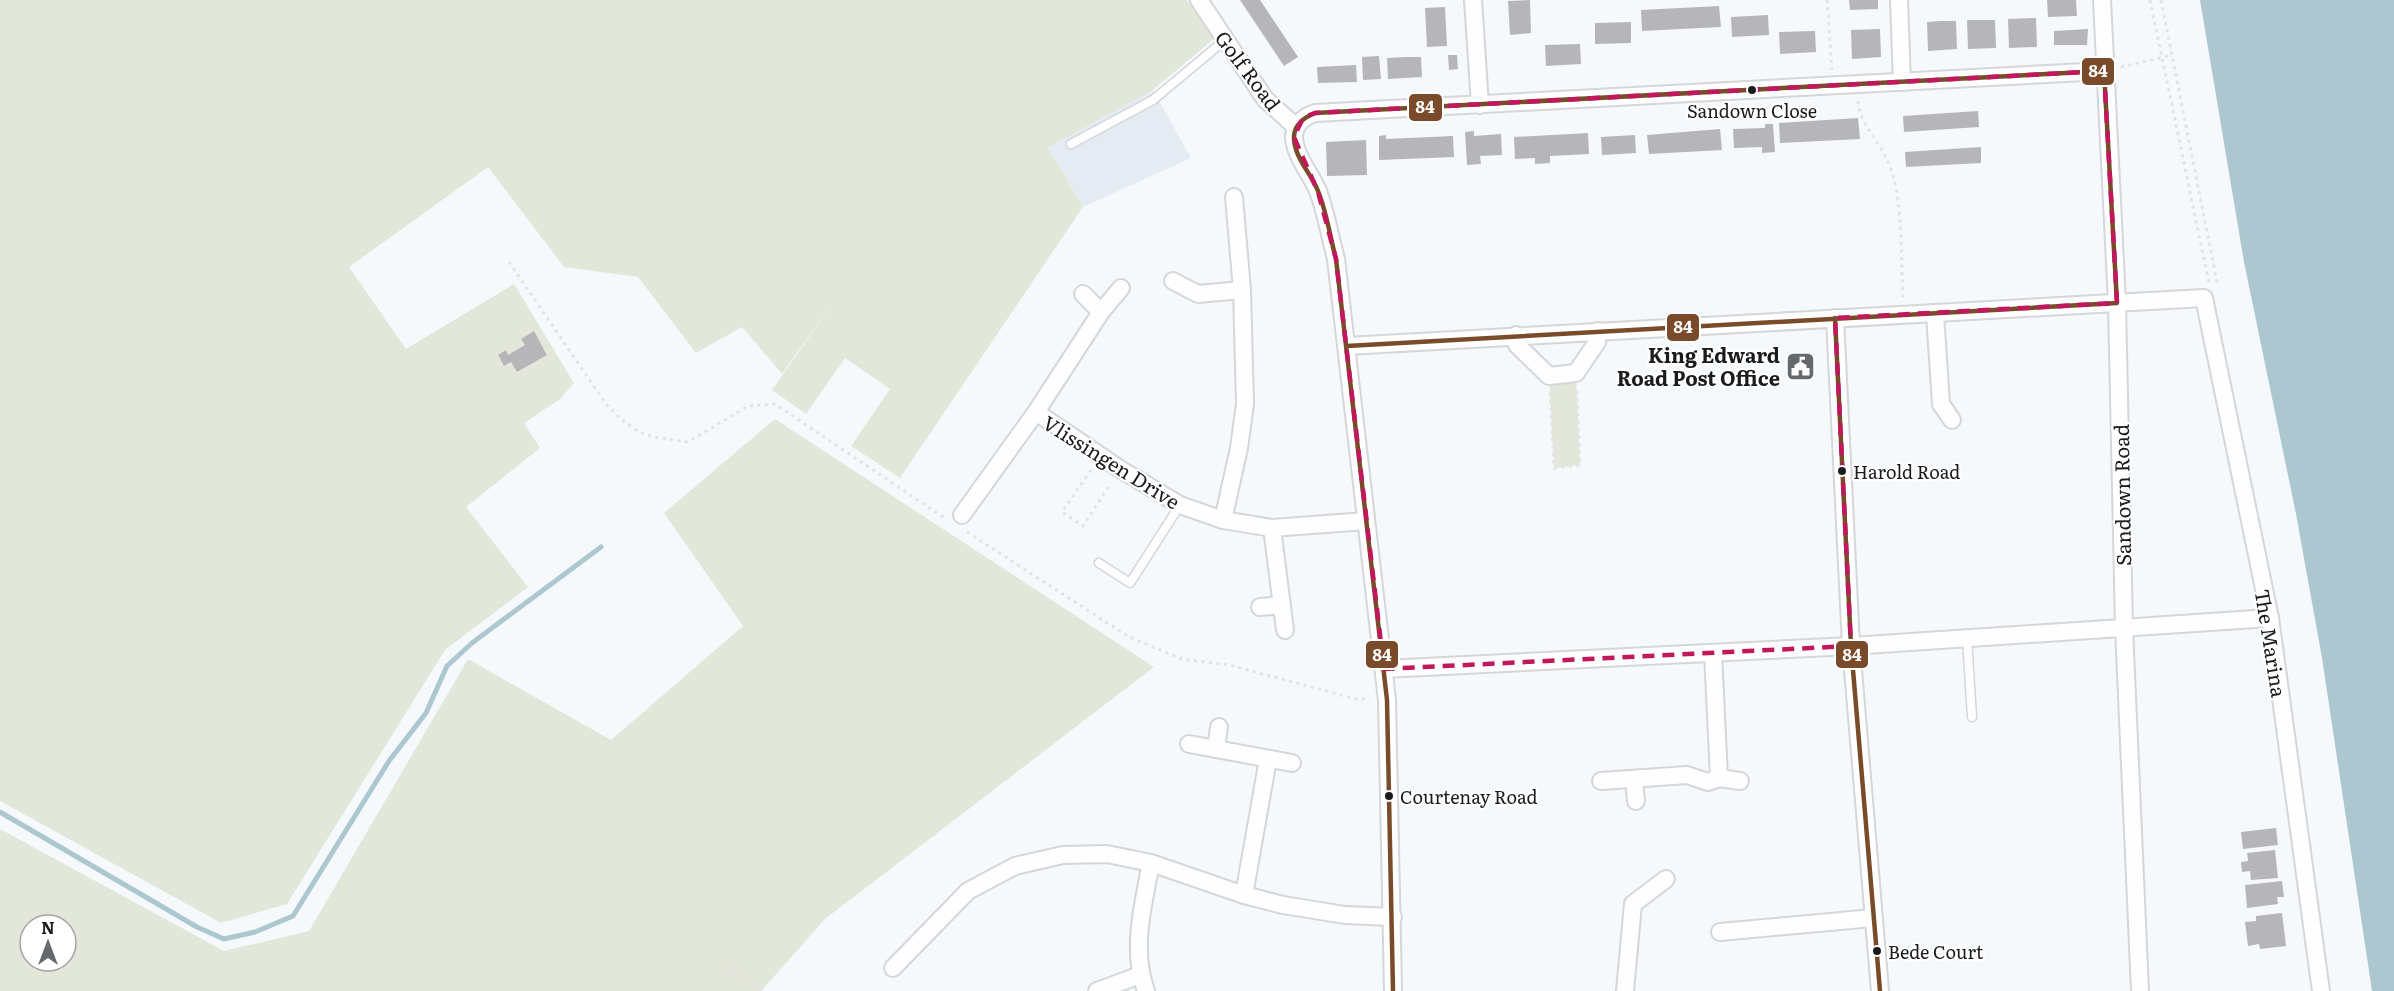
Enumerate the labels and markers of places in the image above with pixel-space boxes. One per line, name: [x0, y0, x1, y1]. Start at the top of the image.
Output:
marker: Sandown Close: [1746, 84, 1758, 96]
place label: Sandown Close: [1687, 97, 1817, 124]
place label: King Edward Road Post Office: [1617, 339, 1780, 392]
public building icon: King Edward Road Post Office: [1785, 350, 1817, 382]
place label: Harold Road: [1853, 458, 1960, 485]
marker: Harold Road: [1836, 465, 1848, 477]
place label: Courtenay Road: [1400, 783, 1538, 810]
marker: Courtenay Road: [1383, 790, 1395, 802]
place label: Bede Court: [1888, 938, 1984, 965]
marker: Bede Court: [1871, 945, 1883, 957]

